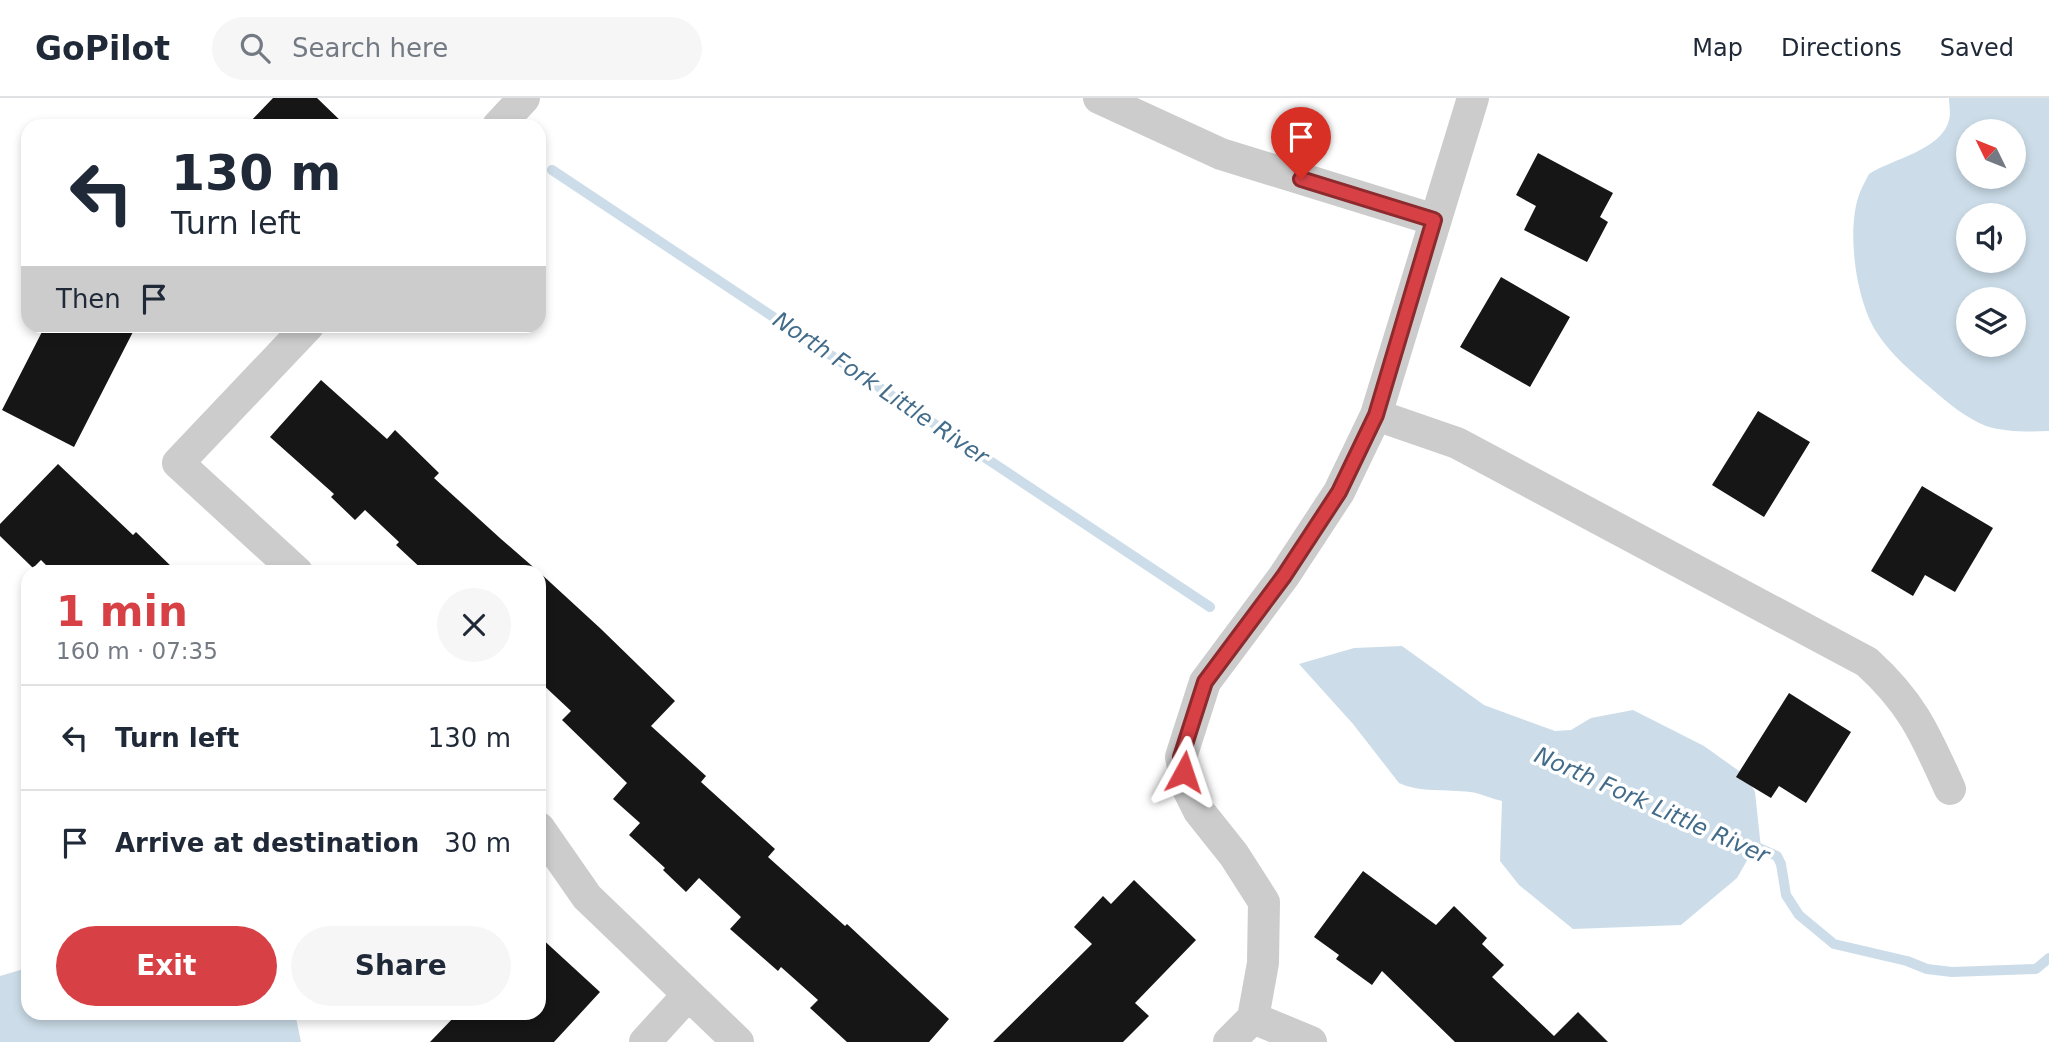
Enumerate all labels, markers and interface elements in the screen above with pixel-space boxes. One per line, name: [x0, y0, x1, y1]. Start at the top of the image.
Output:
search box: [212, 17, 702, 80]
text: GoPilot: [35, 29, 170, 68]
icon: search: [236, 29, 274, 67]
text: Search here: [292, 33, 448, 63]
text: Map: [1692, 34, 1743, 62]
text: Directions: [1781, 34, 1902, 62]
text: Saved: [1940, 34, 2014, 62]
pin: [1271, 107, 1331, 179]
icon: arrive: [1282, 118, 1320, 156]
north arrow: [1956, 119, 2026, 189]
map controls: [1956, 119, 2026, 357]
text: 130 m: [171, 145, 341, 202]
icon: left: [56, 147, 147, 238]
button: sound: [1956, 203, 2026, 273]
text: Turn left: [171, 204, 301, 242]
icon: arrive: [135, 280, 173, 318]
text: Then: [56, 284, 121, 314]
button: layers: [1956, 287, 2026, 357]
water label: North Fork Little River: [769, 306, 995, 471]
text: 1 min: [56, 587, 188, 636]
button: close: [437, 588, 511, 662]
text: 160 m · 07:35: [56, 638, 218, 664]
icon: left: [56, 719, 94, 757]
text: Turn left: [115, 723, 239, 753]
text: 130 m: [428, 723, 511, 753]
position arrow: [1147, 735, 1221, 809]
water label: North Fork Little River: [1531, 742, 1775, 869]
icon: arrive: [56, 824, 94, 862]
text: Arrive at destination: [115, 828, 419, 858]
text: 30 m: [444, 828, 511, 858]
button: Exit: [56, 926, 277, 1006]
button: Share: [291, 926, 511, 1006]

